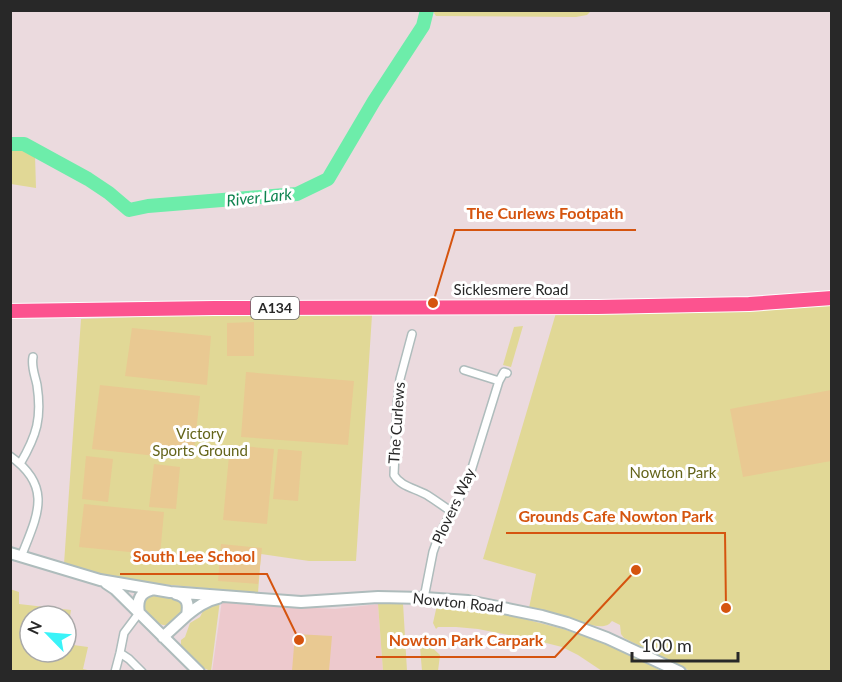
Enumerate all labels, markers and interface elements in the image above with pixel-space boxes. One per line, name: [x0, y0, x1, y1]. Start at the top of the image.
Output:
water label: River Lark: [225, 184, 293, 209]
callout: The Curlews Footpath: [455, 196, 636, 230]
text: The Curlews Footpath: [466, 203, 624, 222]
street label: Sicklesmere Road: [454, 280, 568, 298]
road number: A134: [251, 297, 299, 319]
street label: The Curlews: [384, 381, 408, 465]
park label: Victory Sports Ground: [152, 424, 248, 459]
park label: Nowton Park: [630, 463, 717, 481]
street label: Plovers Way: [428, 465, 479, 546]
callout: Grounds Cafe Nowton Park: [506, 499, 725, 533]
text: Grounds Cafe Nowton Park: [518, 506, 714, 525]
callout: South Lee School: [120, 540, 267, 574]
text: South Lee School: [133, 546, 255, 565]
street label: Nowton Road: [412, 588, 504, 616]
north arrow: [18, 604, 78, 664]
text: N: [23, 618, 45, 637]
callout: Nowton Park Carpark: [376, 623, 555, 657]
scale bar: [632, 625, 738, 663]
text: Nowton Park Carpark: [389, 630, 544, 649]
text: 100 m: [641, 634, 692, 656]

